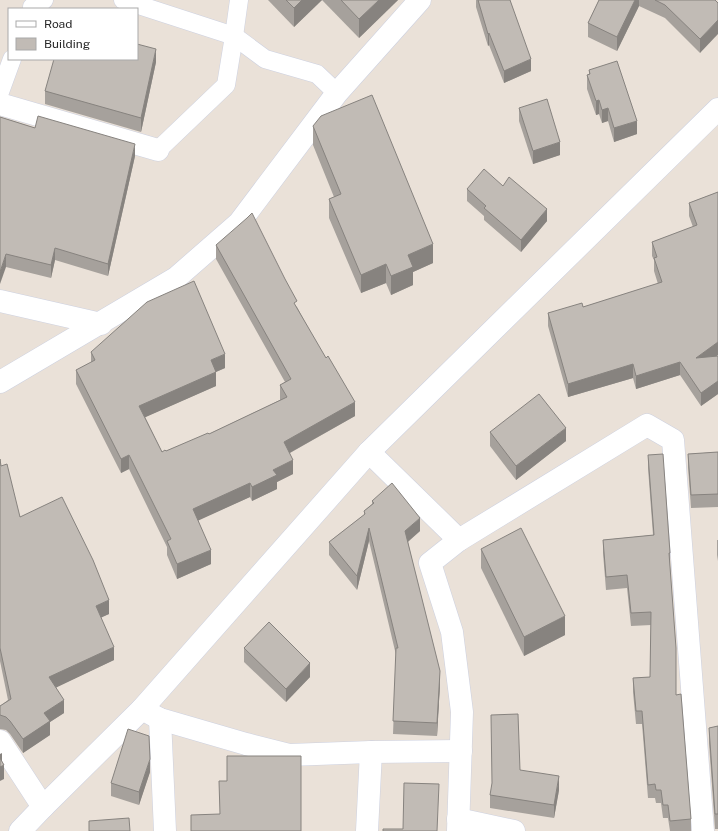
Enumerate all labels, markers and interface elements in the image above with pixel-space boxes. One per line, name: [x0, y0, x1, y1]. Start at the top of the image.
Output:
legend: [8, 8, 138, 60]
text: Road: [44, 17, 72, 31]
text: Building: [44, 37, 90, 51]

